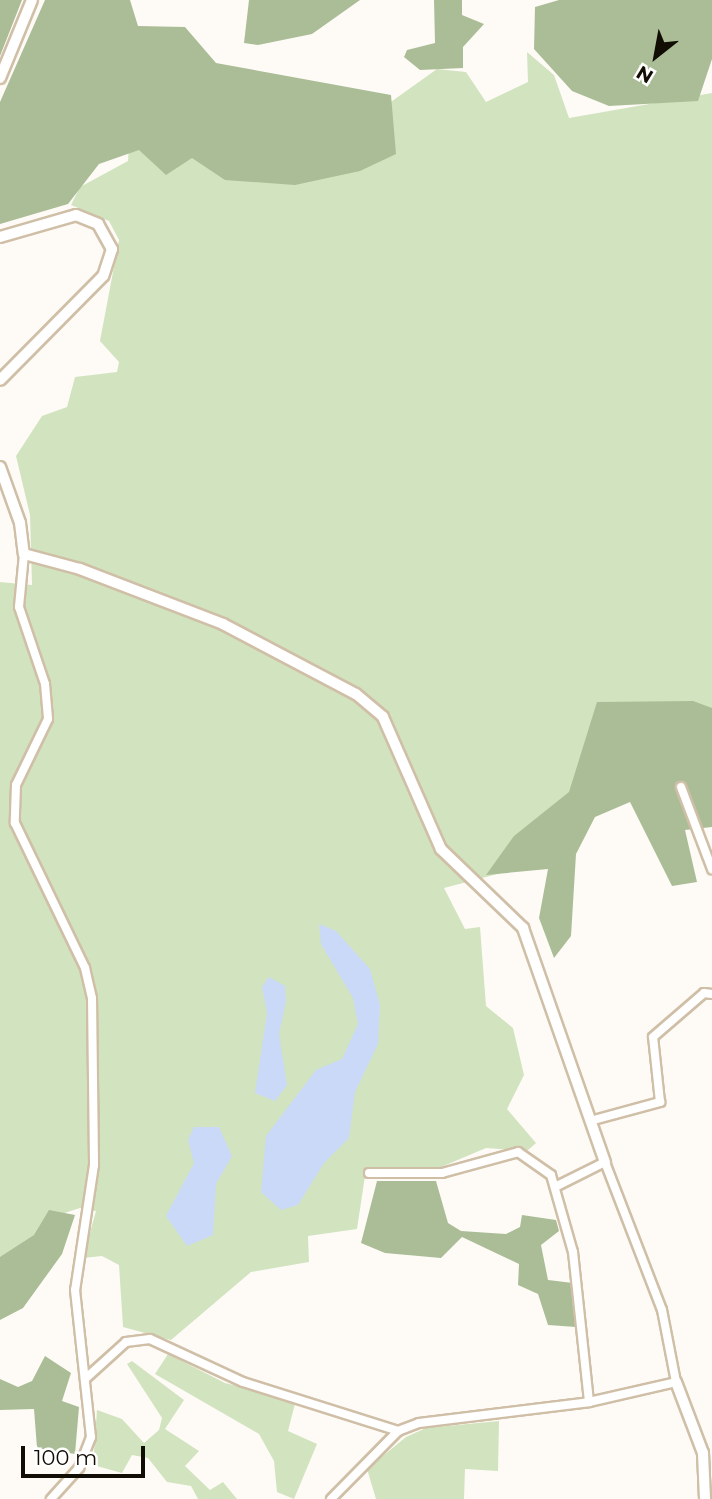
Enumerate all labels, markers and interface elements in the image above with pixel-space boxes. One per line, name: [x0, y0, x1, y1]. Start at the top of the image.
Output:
north arrow: [621, 21, 691, 91]
text: N: [632, 61, 657, 88]
scale bar: [24, 1432, 149, 1476]
text: 100 m: [34, 1445, 97, 1470]

